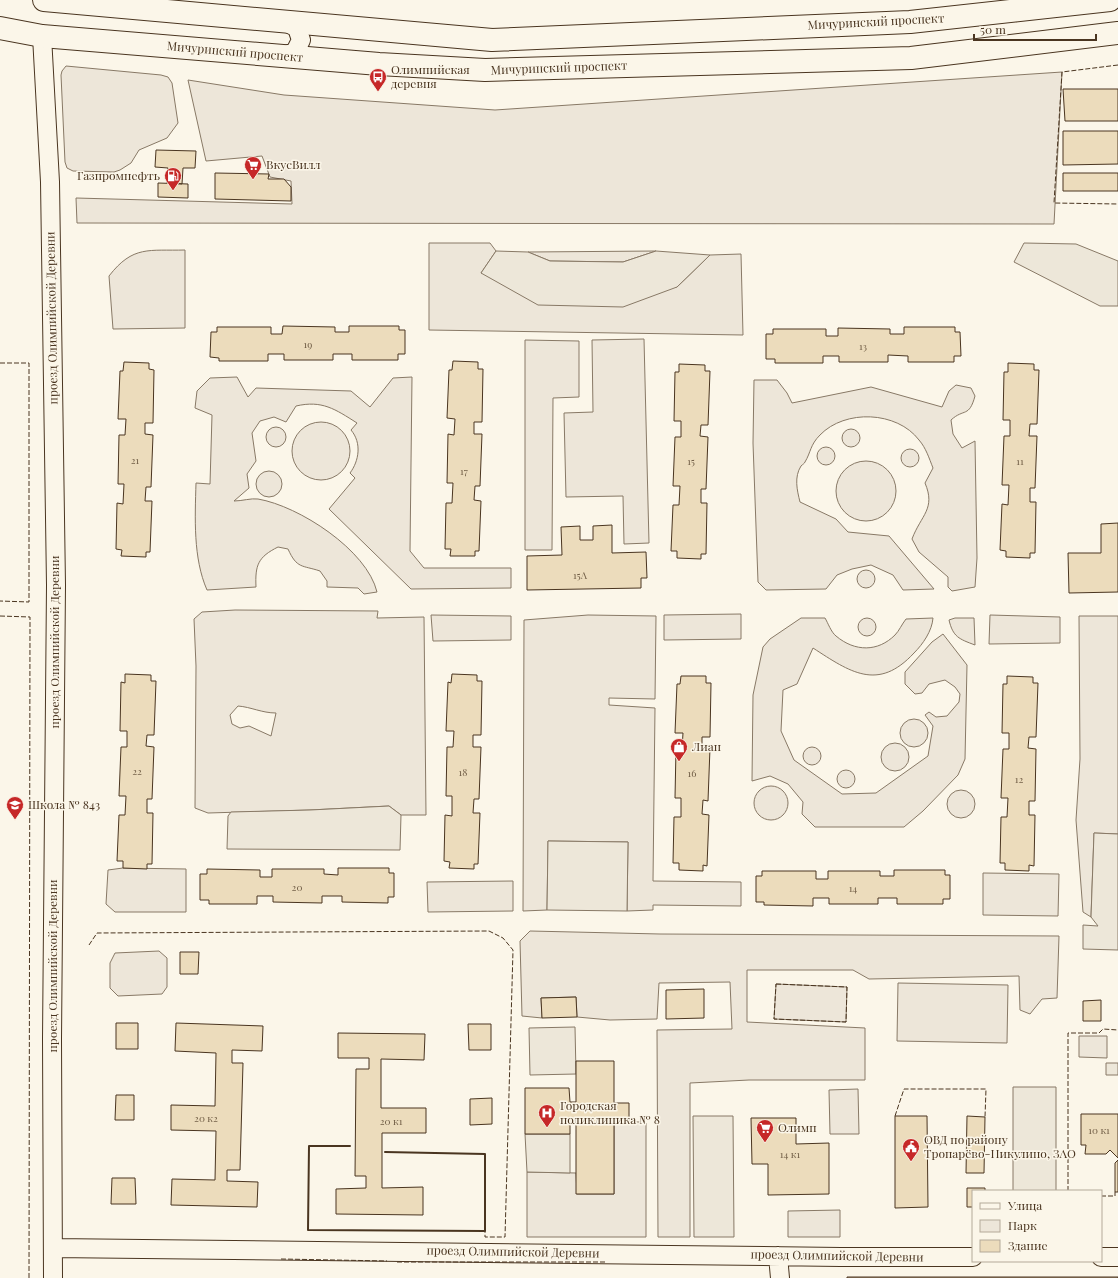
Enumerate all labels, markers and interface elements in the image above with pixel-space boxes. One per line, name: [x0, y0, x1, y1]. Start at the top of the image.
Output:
street label: Мичуринский проспект: [807, 9, 945, 33]
scale bar: [974, 16, 1096, 42]
text: 50 m: [980, 21, 1006, 37]
street label: Мичуринский проспект: [166, 37, 304, 65]
street label: Мичуринский проспект: [490, 57, 628, 77]
place label: Олимпийская деревня: [391, 61, 470, 91]
bus stop icon: Олимпийская деревня: [368, 67, 388, 92]
supermarket icon: ВкусВилл: [243, 155, 263, 180]
place label: ВкусВилл: [266, 156, 321, 172]
fuel station icon: Газпромнефть: [163, 166, 183, 191]
place label: Газпромнефть: [77, 167, 160, 183]
street label: проезд Олимпийской Деревни: [41, 231, 61, 405]
house number: 19: [304, 337, 312, 351]
house number: 13: [859, 339, 868, 353]
house number: 21: [131, 453, 140, 467]
house number: 15: [687, 454, 695, 468]
house number: 11: [1016, 454, 1024, 468]
house number: 17: [460, 464, 468, 478]
street label: проезд Олимпийской Деревни: [46, 555, 62, 728]
house number: 15А: [573, 568, 588, 582]
shop icon: Лиан: [669, 737, 689, 762]
place label: Лиан: [691, 738, 721, 754]
house number: 22: [132, 764, 142, 778]
house number: 18: [459, 765, 467, 779]
house number: 16: [688, 766, 696, 780]
house number: 12: [1015, 772, 1023, 786]
school or university icon: Школа № 843: [5, 795, 25, 820]
place label: Школа № 843: [28, 796, 100, 812]
street label: проезд Олимпийской Деревни: [44, 879, 60, 1052]
house number: 20: [292, 880, 302, 894]
house number: 14: [849, 881, 857, 895]
place label: Городская поликлиника № 8: [560, 1097, 660, 1127]
hospital icon: Городская поликлиника № 8: [537, 1103, 557, 1128]
house number: 20 к2: [194, 1111, 218, 1125]
house number: 20 к1: [380, 1114, 403, 1128]
supermarket icon: Олимп: [755, 1118, 775, 1143]
place label: Олимп: [778, 1119, 817, 1135]
house number: 10 к1: [1088, 1123, 1110, 1137]
place label: ОВД по району Тропарёво-Никулино, ЗАО: [924, 1131, 1076, 1161]
public building icon: ОВД по району Тропарёво-Никулино, ЗАО: [901, 1137, 921, 1162]
house number: 14 к1: [780, 1147, 801, 1161]
legend: [972, 1190, 1102, 1262]
text: Улица: [1007, 1197, 1042, 1213]
text: Парк: [1008, 1217, 1037, 1233]
text: Здание: [1008, 1237, 1048, 1253]
street label: проезд Олимпийской Деревни: [426, 1241, 600, 1261]
street label: проезд Олимпийской Деревни: [750, 1245, 924, 1265]

